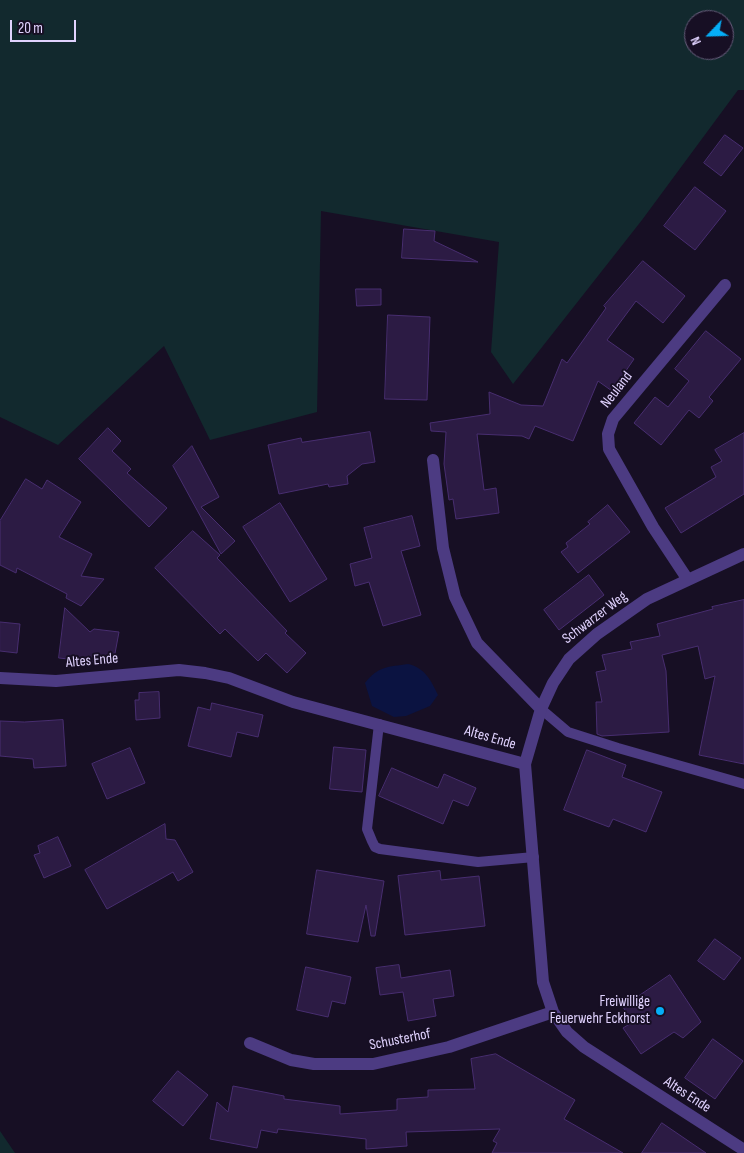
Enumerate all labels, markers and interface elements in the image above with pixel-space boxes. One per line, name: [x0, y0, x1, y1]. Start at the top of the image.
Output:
scale bar: [12, 10, 79, 42]
north arrow: [684, 10, 734, 60]
text: 20 m: [18, 19, 43, 38]
text: N: [686, 34, 705, 48]
street label: Neuland: [597, 368, 637, 412]
street label: Schwarzer Weg: [559, 588, 631, 648]
street label: Altes Ende: [65, 650, 119, 672]
street label: Altes Ende: [462, 722, 518, 754]
place label: Freiwillige Feuerwehr Eckhorst: [550, 993, 650, 1028]
marker: Freiwillige Feuerwehr Eckhorst: [654, 1005, 666, 1017]
street label: Schusterhof: [368, 1025, 432, 1055]
street label: Altes Ende: [660, 1073, 714, 1117]

